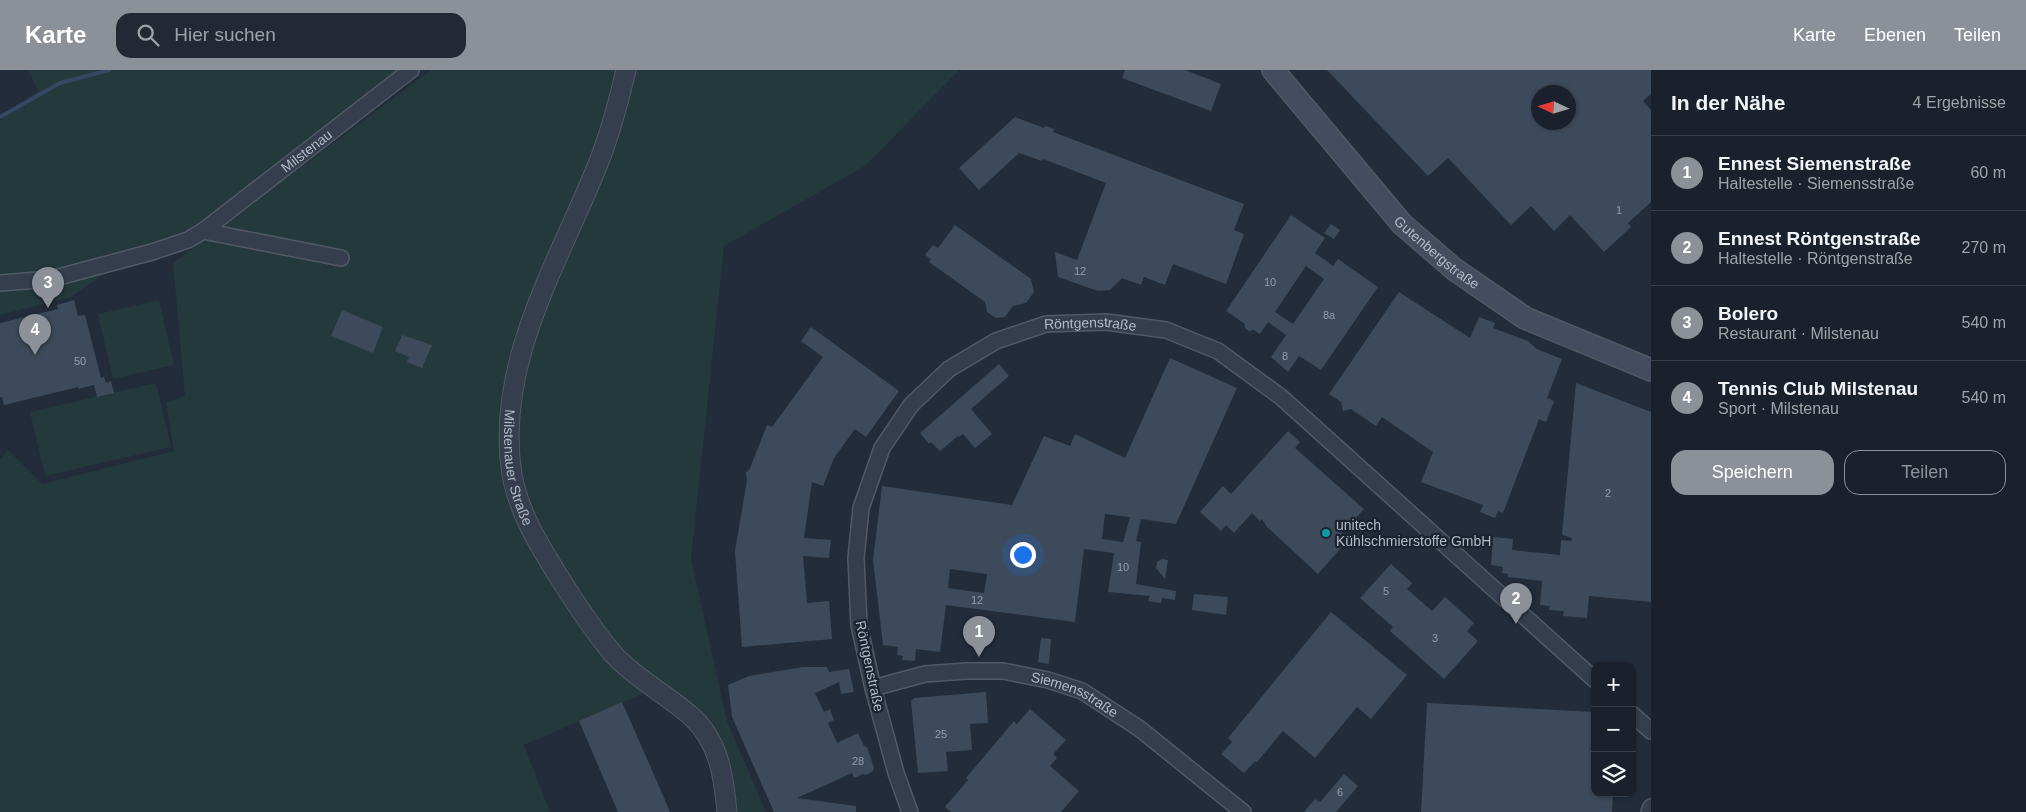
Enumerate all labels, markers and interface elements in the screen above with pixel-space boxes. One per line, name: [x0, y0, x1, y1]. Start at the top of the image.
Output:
search box: [116, 13, 466, 58]
text: Karte: [25, 21, 86, 48]
icon: search: [134, 21, 162, 49]
text: Hier suchen: [174, 24, 276, 45]
text: Karte: [1793, 25, 1836, 45]
text: Ebenen: [1864, 25, 1926, 45]
text: Teilen: [1954, 25, 2001, 45]
north arrow: [1531, 85, 1576, 130]
text: In der Nähe: [1671, 91, 1785, 114]
text: 4 Ergebnisse: [1913, 94, 2006, 111]
street label: Milstenau: [278, 126, 335, 176]
text: Ennest Siemenstraße: [1718, 153, 1911, 174]
text: 1: [1683, 164, 1691, 181]
text: 60 m: [1970, 164, 2006, 181]
text: Haltestelle · Siemensstraße: [1718, 175, 1915, 192]
house number: 1: [1616, 204, 1622, 216]
street label: Gutenbergstraße: [1391, 213, 1483, 292]
text: Ennest Röntgenstraße: [1718, 228, 1921, 249]
text: 2: [1683, 239, 1691, 256]
text: 270 m: [1962, 239, 2006, 256]
text: Haltestelle · Röntgenstraße: [1718, 250, 1913, 267]
house number: 12: [1074, 265, 1086, 277]
pin: 3: [32, 267, 64, 308]
house number: 10: [1264, 276, 1276, 288]
text: Bolero: [1718, 303, 1778, 324]
house number: 8a: [1323, 309, 1336, 321]
pin: 4: [19, 314, 51, 355]
street label: Röntgenstraße: [1044, 314, 1138, 334]
text: 3: [1683, 314, 1691, 331]
text: 540 m: [1962, 314, 2006, 331]
text: Restaurant · Milstenau: [1718, 325, 1879, 342]
house number: 8: [1282, 350, 1288, 362]
house number: 50: [74, 355, 86, 367]
text: Tennis Club Milstenau: [1718, 378, 1918, 399]
text: 4: [1683, 389, 1691, 406]
text: 540 m: [1962, 389, 2006, 406]
text: Sport · Milstenau: [1718, 400, 1839, 417]
street label: Milstenauer Straße: [501, 409, 536, 528]
button: Speichern: [1671, 450, 1834, 495]
button: Teilen: [1844, 450, 2006, 495]
house number: 2: [1605, 487, 1611, 499]
place label: unitech Kühlschmierstoffe GmbH: [1336, 517, 1491, 549]
marker: unitech Kühlschmierstoffe GmbH: [1320, 527, 1332, 539]
your location: [1010, 542, 1036, 568]
house number: 10: [1117, 561, 1129, 573]
pin: 2: [1500, 583, 1532, 624]
house number: 5: [1383, 585, 1389, 597]
house number: 12: [971, 594, 983, 606]
pin: 1: [963, 616, 995, 657]
street label: Röntgenstraße: [853, 619, 887, 713]
house number: 3: [1432, 632, 1438, 644]
map controls: [1591, 662, 1636, 797]
button: +: [1591, 662, 1636, 707]
street label: Siemensstraße: [1030, 669, 1121, 721]
button: −: [1591, 707, 1636, 752]
house number: 25: [935, 728, 947, 740]
button: layers: [1591, 752, 1636, 797]
house number: 28: [852, 755, 864, 767]
house number: 6: [1337, 786, 1343, 798]

